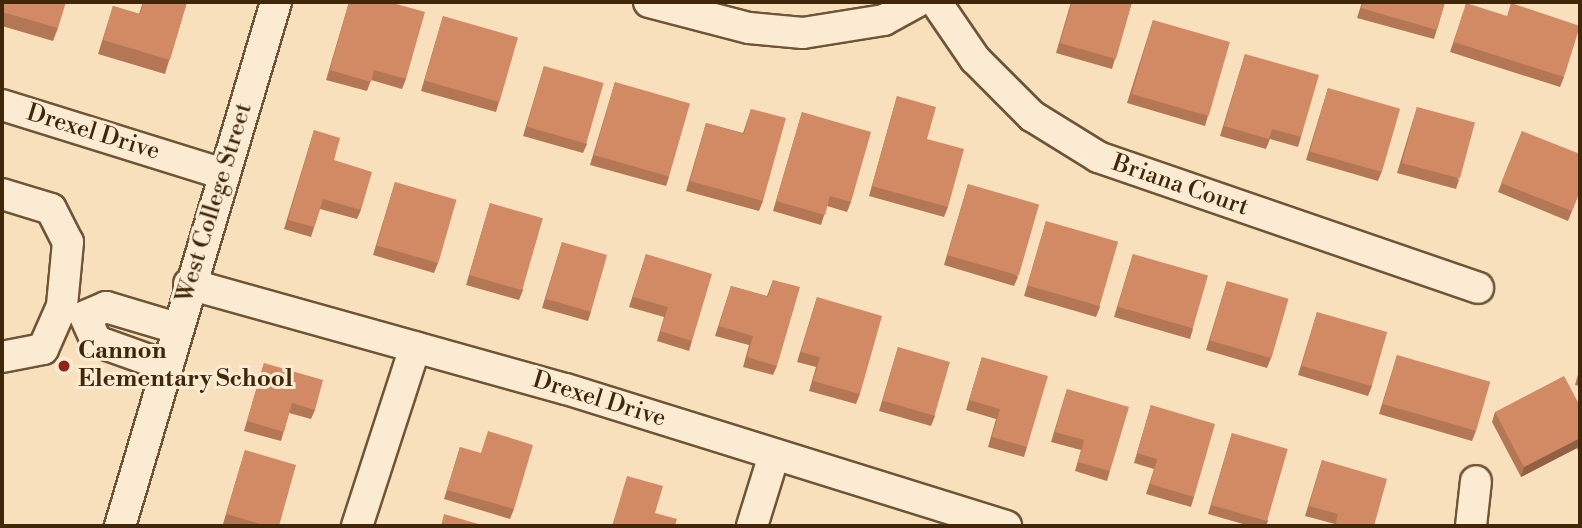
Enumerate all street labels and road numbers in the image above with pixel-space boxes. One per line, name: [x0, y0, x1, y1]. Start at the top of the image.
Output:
street label: Drexel Drive: [23, 99, 163, 167]
street label: West College Street: [171, 100, 259, 306]
street label: Briana Court: [1108, 149, 1252, 223]
street label: Drexel Drive: [529, 366, 669, 434]

